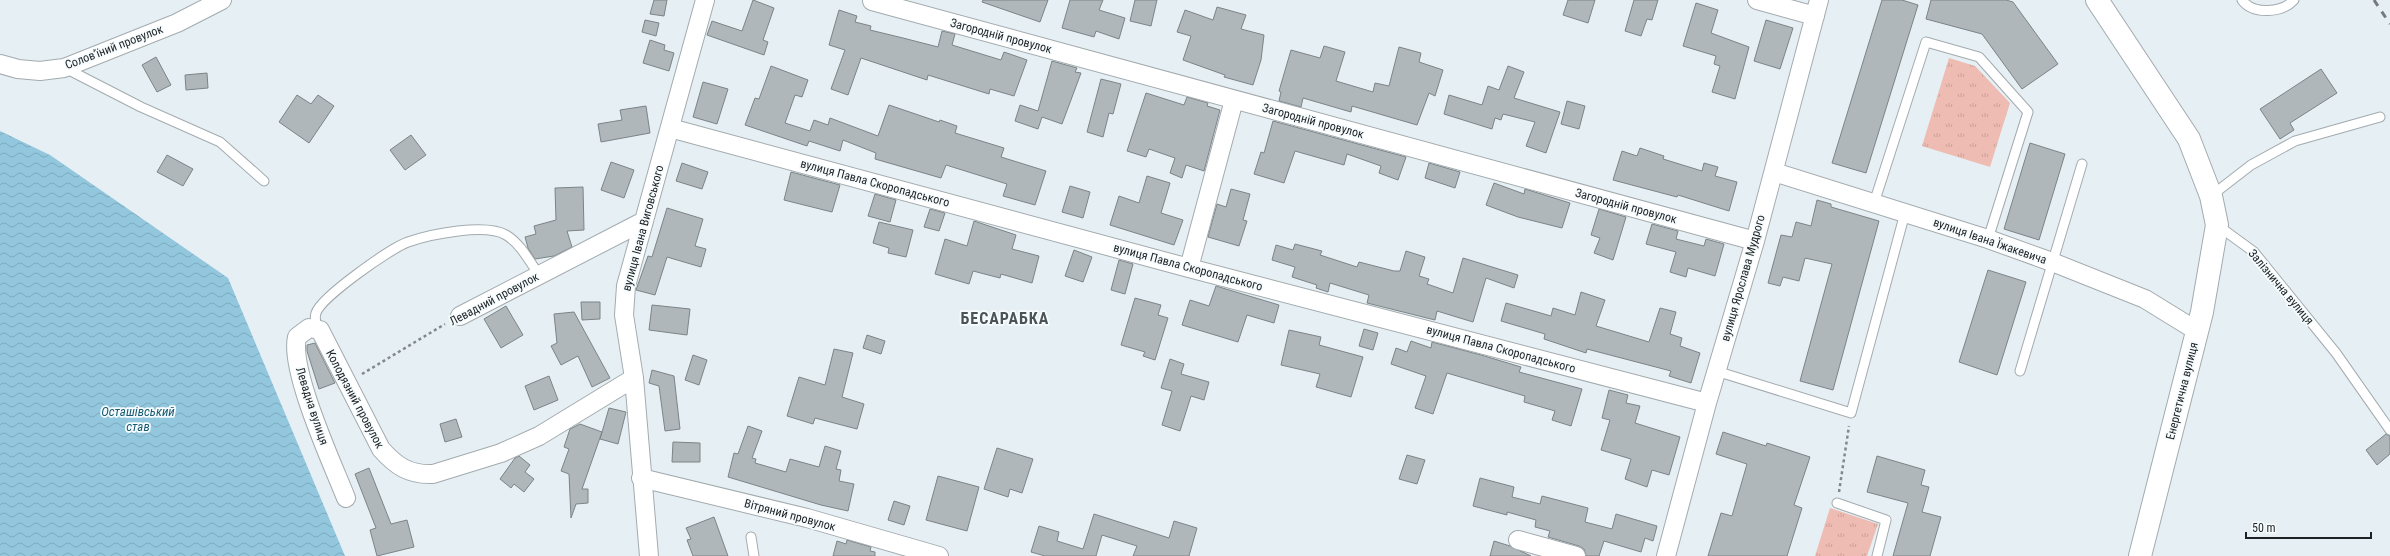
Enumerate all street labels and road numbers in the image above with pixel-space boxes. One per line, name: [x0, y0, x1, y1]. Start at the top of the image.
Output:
street label: Загородній провулок: [949, 16, 1054, 56]
street label: Соловʼїний провулок: [63, 22, 165, 72]
street label: Загородній провулок: [1261, 101, 1366, 141]
street label: вулиця Павла Скоропадського: [799, 156, 951, 210]
street label: вулиця Івана Виговського: [619, 164, 667, 292]
street label: Загородній провулок: [1574, 186, 1679, 226]
street label: вулиця Ярослава Мудрого: [1718, 213, 1768, 343]
street label: вулиця Івана Їжакевича: [1931, 214, 2049, 267]
street label: вулиця Павла Скоропадського: [1112, 240, 1264, 294]
street label: Залізнична вулиця: [2245, 247, 2317, 327]
street label: Левадний провулок: [447, 269, 541, 328]
street label: вулиця Павла Скоропадського: [1425, 322, 1577, 376]
street label: Енергетична вулиця: [2163, 341, 2201, 441]
street label: Колодязний провулок: [323, 347, 387, 451]
street label: Левадна вулиця: [293, 365, 331, 447]
street label: Вітряний провулок: [743, 496, 837, 534]

